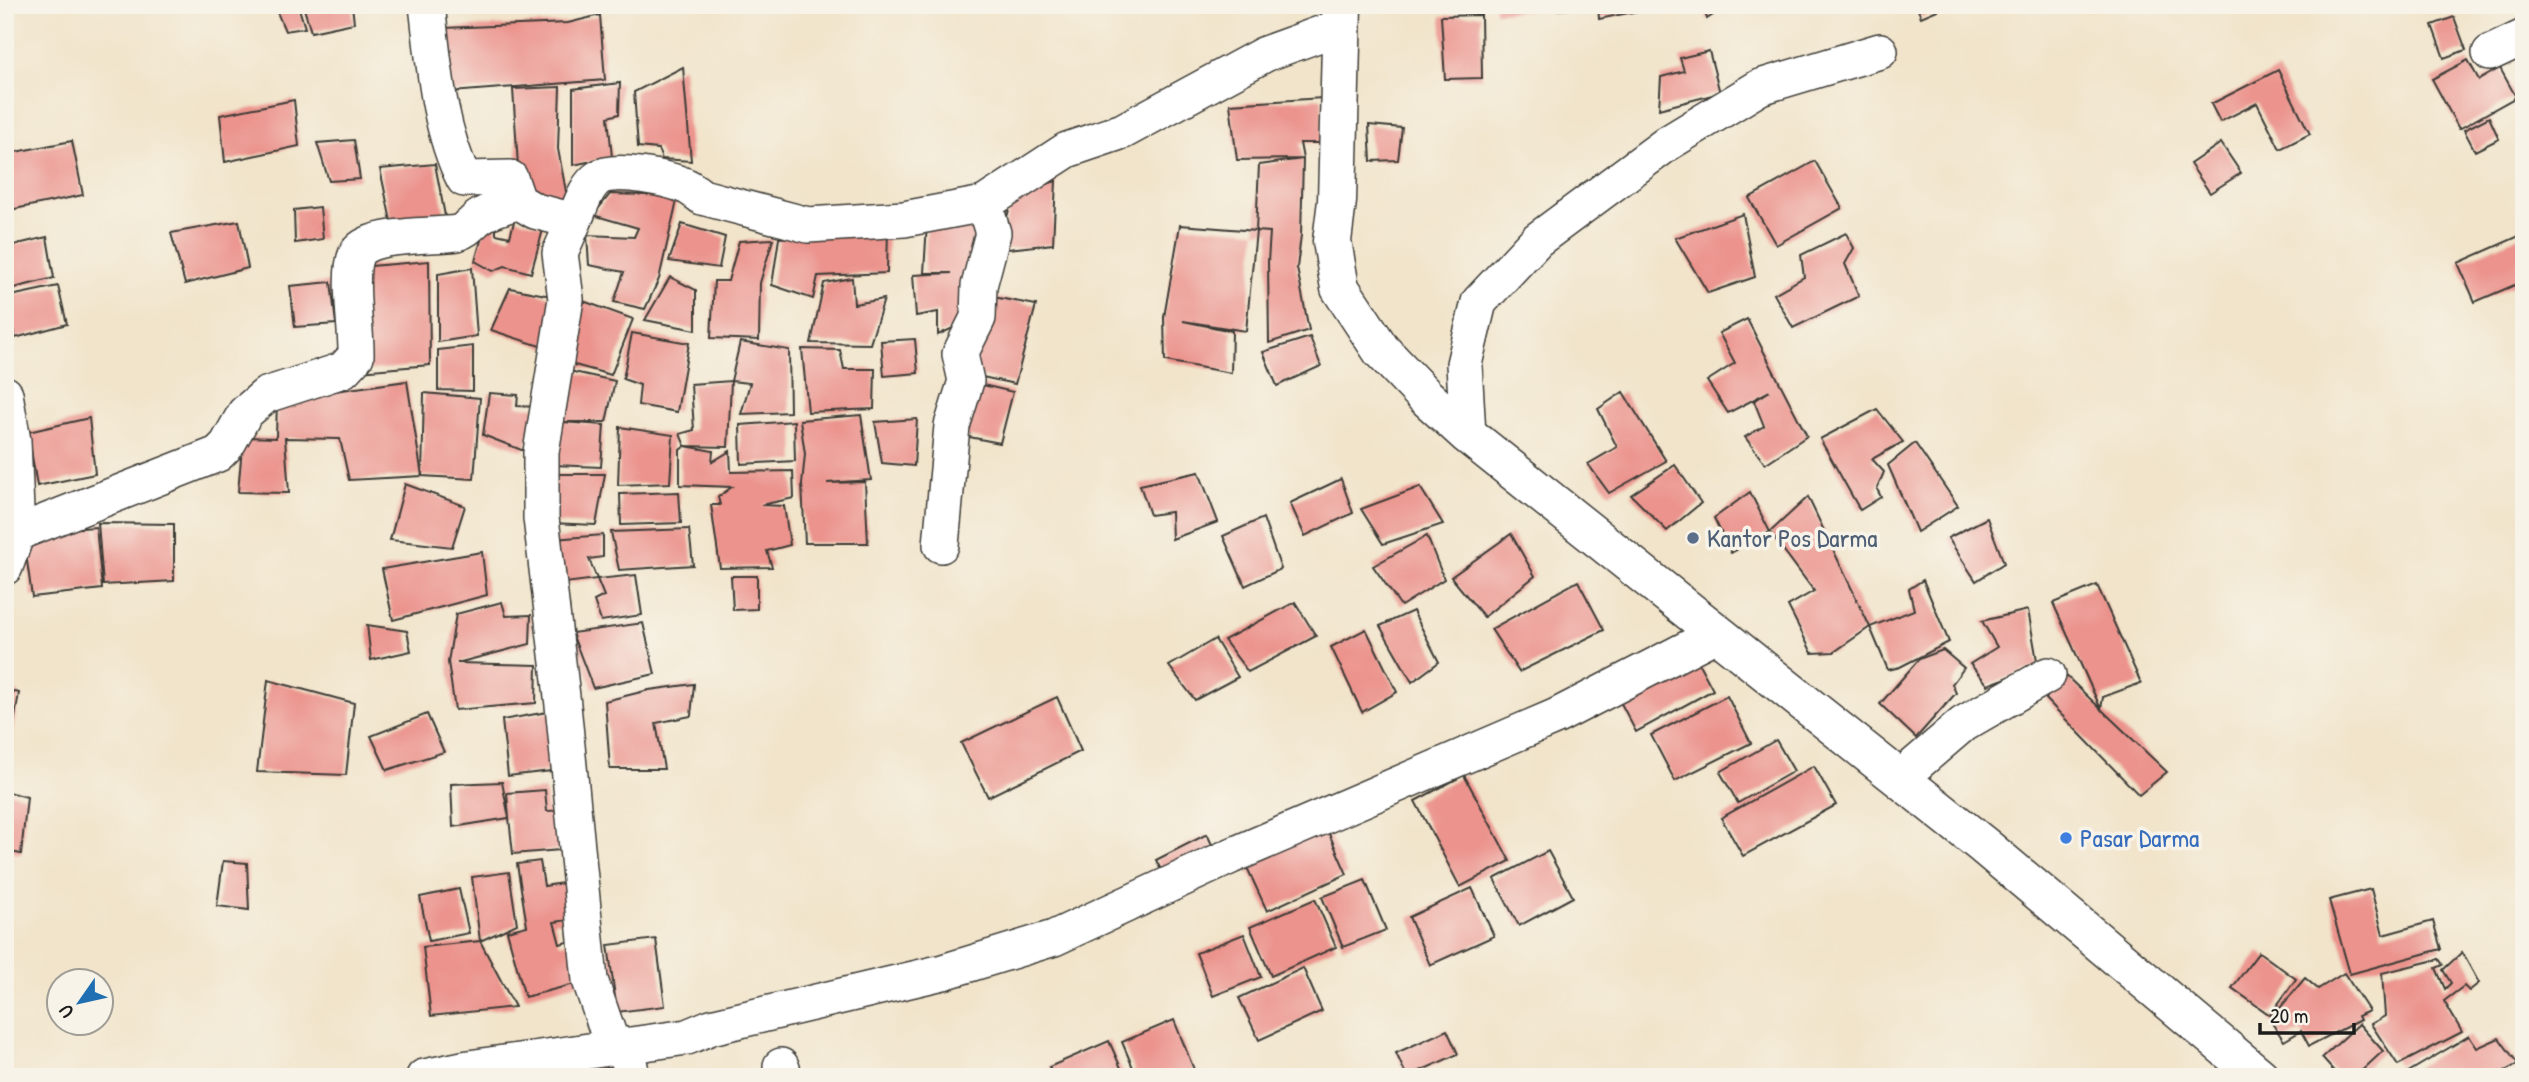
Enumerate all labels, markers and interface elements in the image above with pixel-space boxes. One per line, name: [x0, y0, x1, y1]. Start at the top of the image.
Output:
place label: Kantor Pos Darma: [1707, 520, 1877, 555]
marker: Kantor Pos Darma: [1685, 530, 1701, 546]
place label: Pasar Darma: [2080, 820, 2199, 855]
marker: Pasar Darma: [2058, 830, 2074, 846]
north arrow: [46, 967, 116, 1036]
scale bar: [2260, 991, 2354, 1035]
text: U: [52, 999, 80, 1023]
text: 20 m: [2270, 1001, 2308, 1030]

